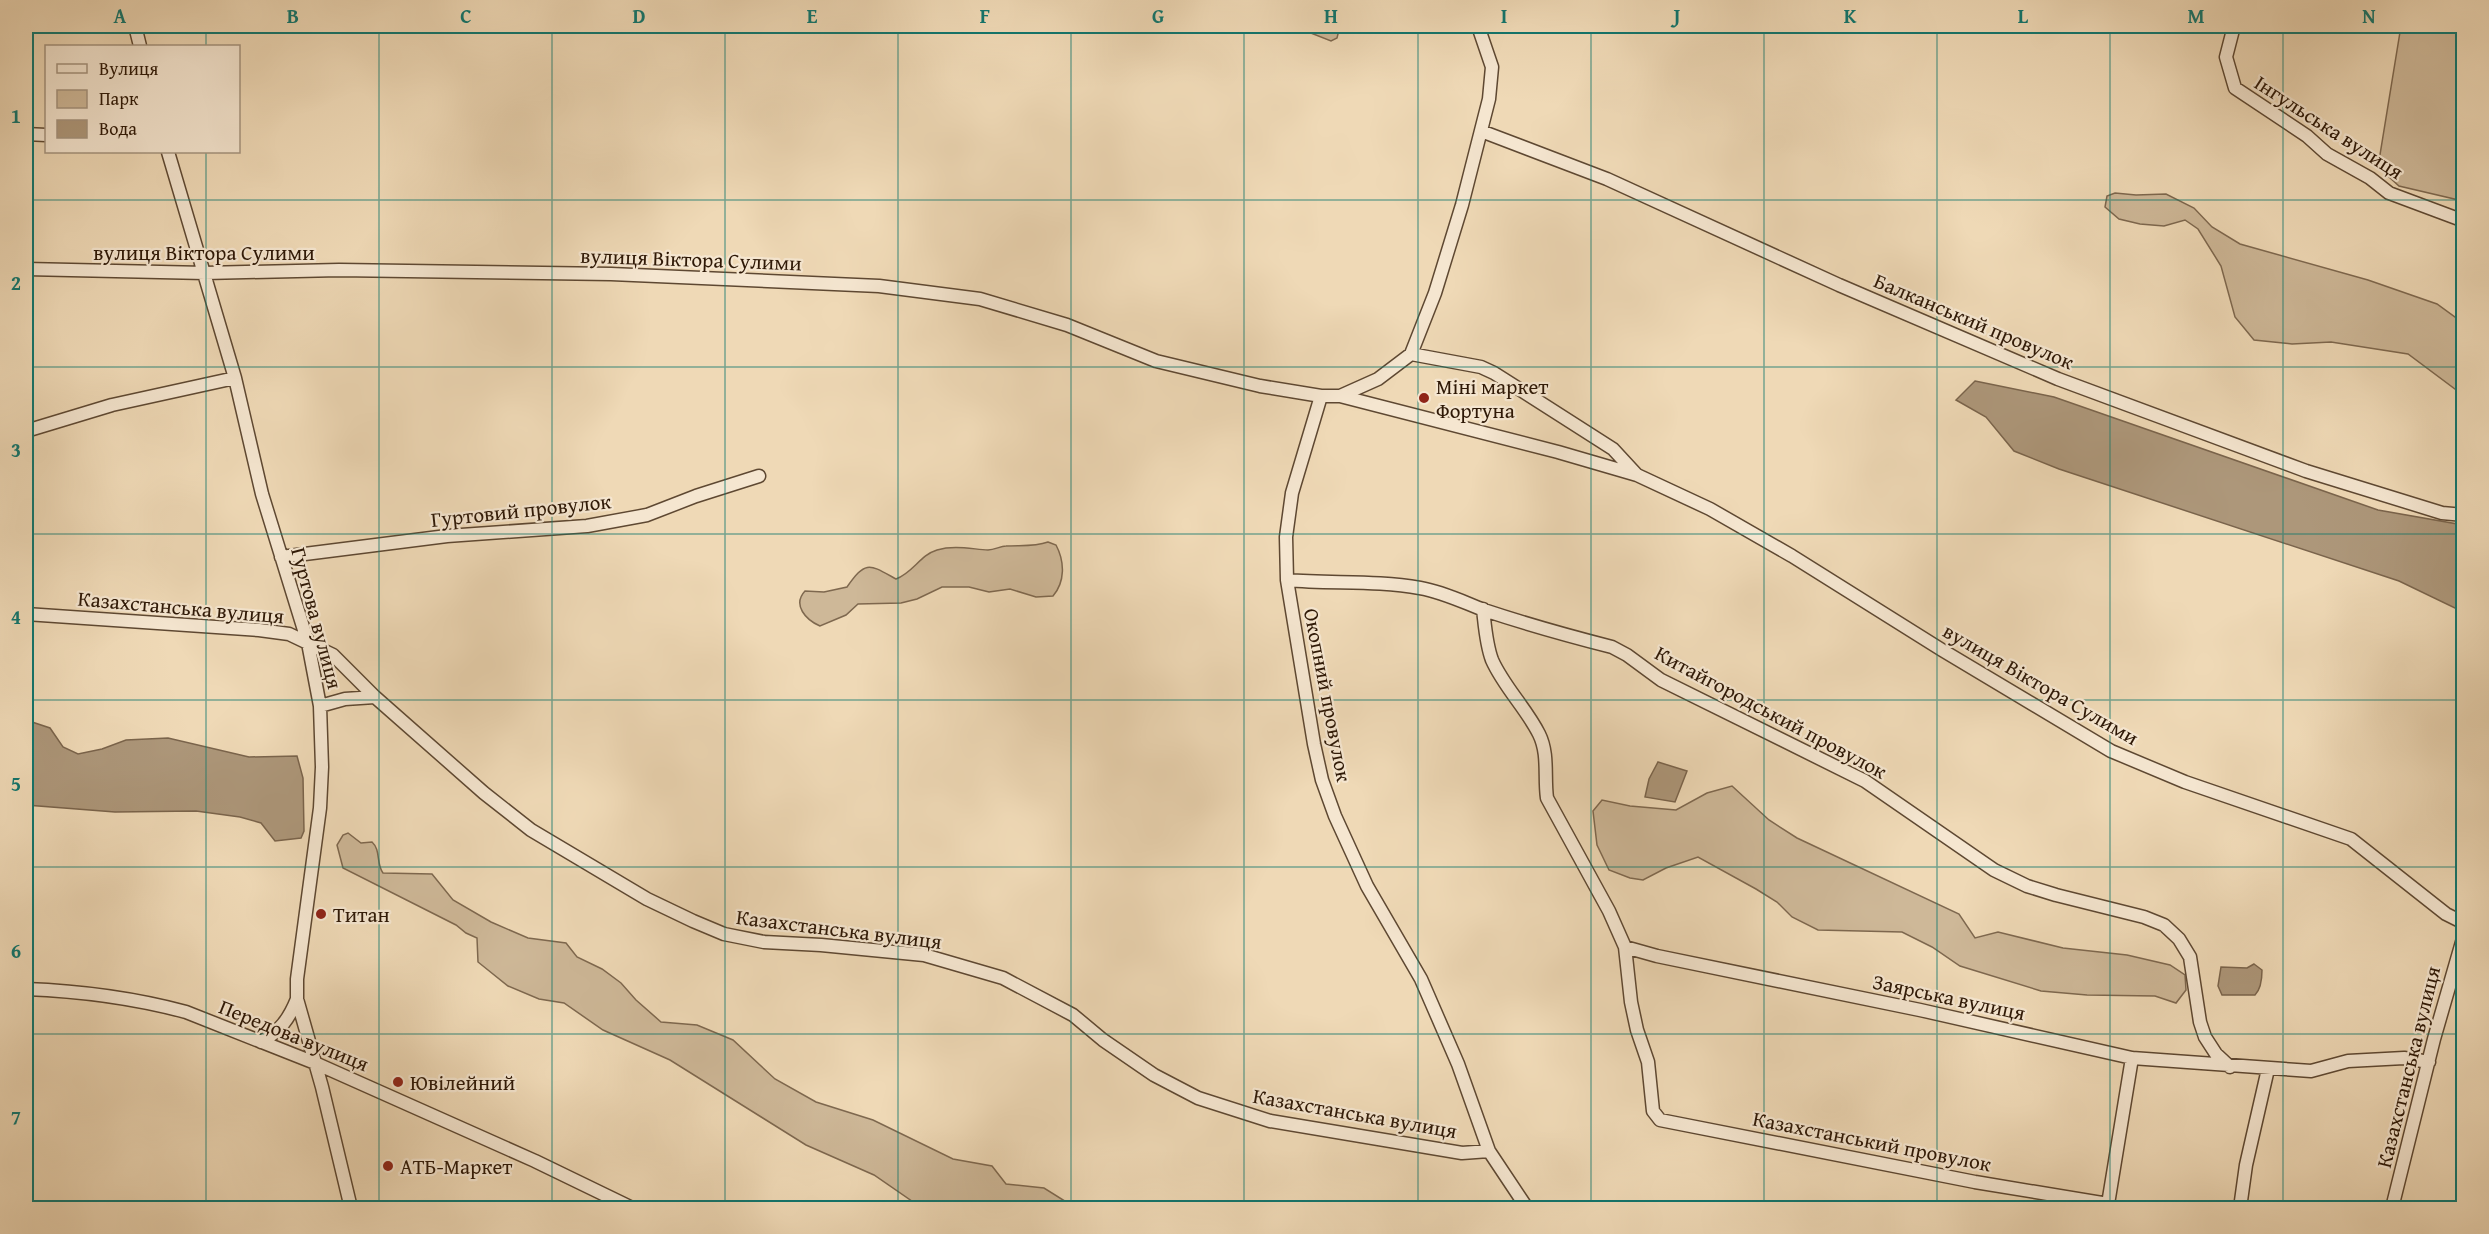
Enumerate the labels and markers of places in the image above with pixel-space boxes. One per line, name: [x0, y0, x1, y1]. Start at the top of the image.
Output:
place label: Міні маркет Фортуна: [1436, 371, 1548, 426]
marker: Міні маркет Фортуна: [1417, 391, 1431, 405]
place label: Титан: [333, 899, 390, 930]
marker: Титан: [314, 907, 328, 921]
place label: Ювілейний: [410, 1067, 515, 1098]
marker: Ювілейний: [391, 1075, 405, 1089]
place label: АТБ-Маркет: [400, 1151, 512, 1182]
marker: АТБ-Маркет: [381, 1159, 395, 1173]

